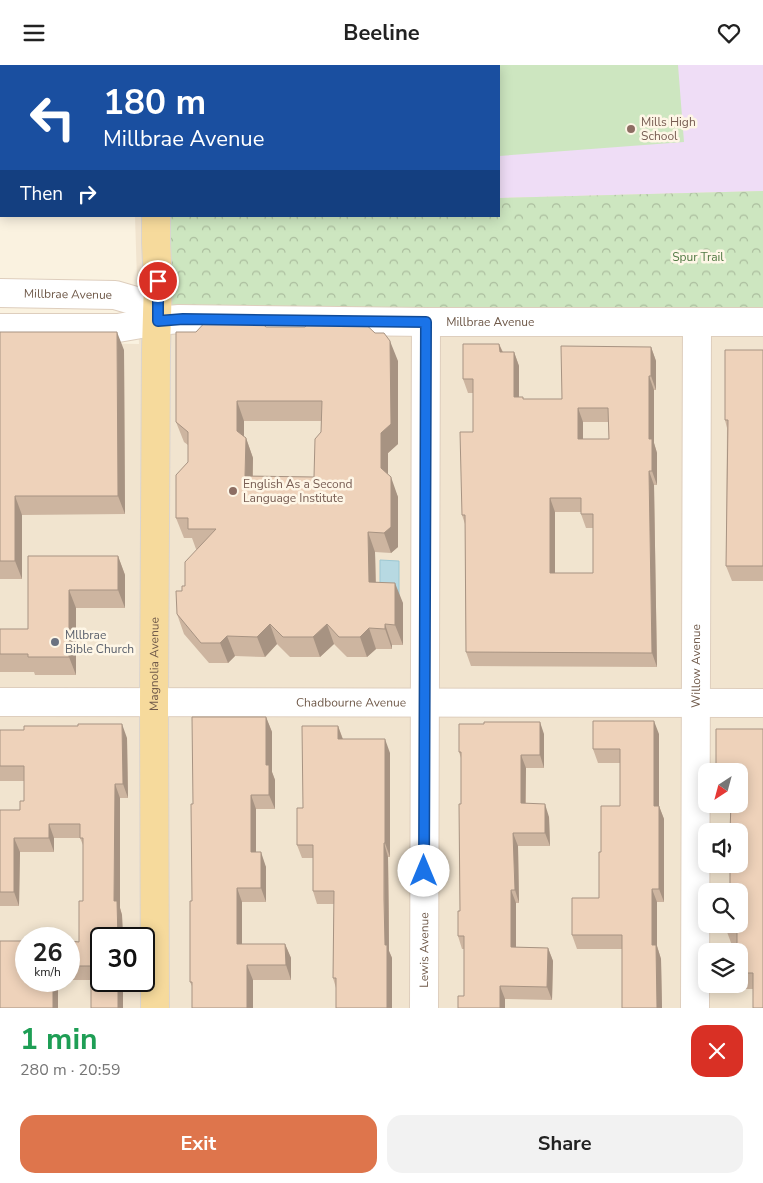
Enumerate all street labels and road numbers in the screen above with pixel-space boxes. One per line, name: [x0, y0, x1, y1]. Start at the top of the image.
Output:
street label: Millbrae Avenue: [24, 285, 112, 303]
street label: Millbrae Avenue: [446, 314, 534, 330]
street label: Magnolia Avenue: [146, 617, 162, 711]
street label: Willow Avenue: [688, 624, 704, 708]
street label: Chadbourne Avenue: [296, 694, 406, 711]
street label: Lewis Avenue: [416, 912, 432, 988]

